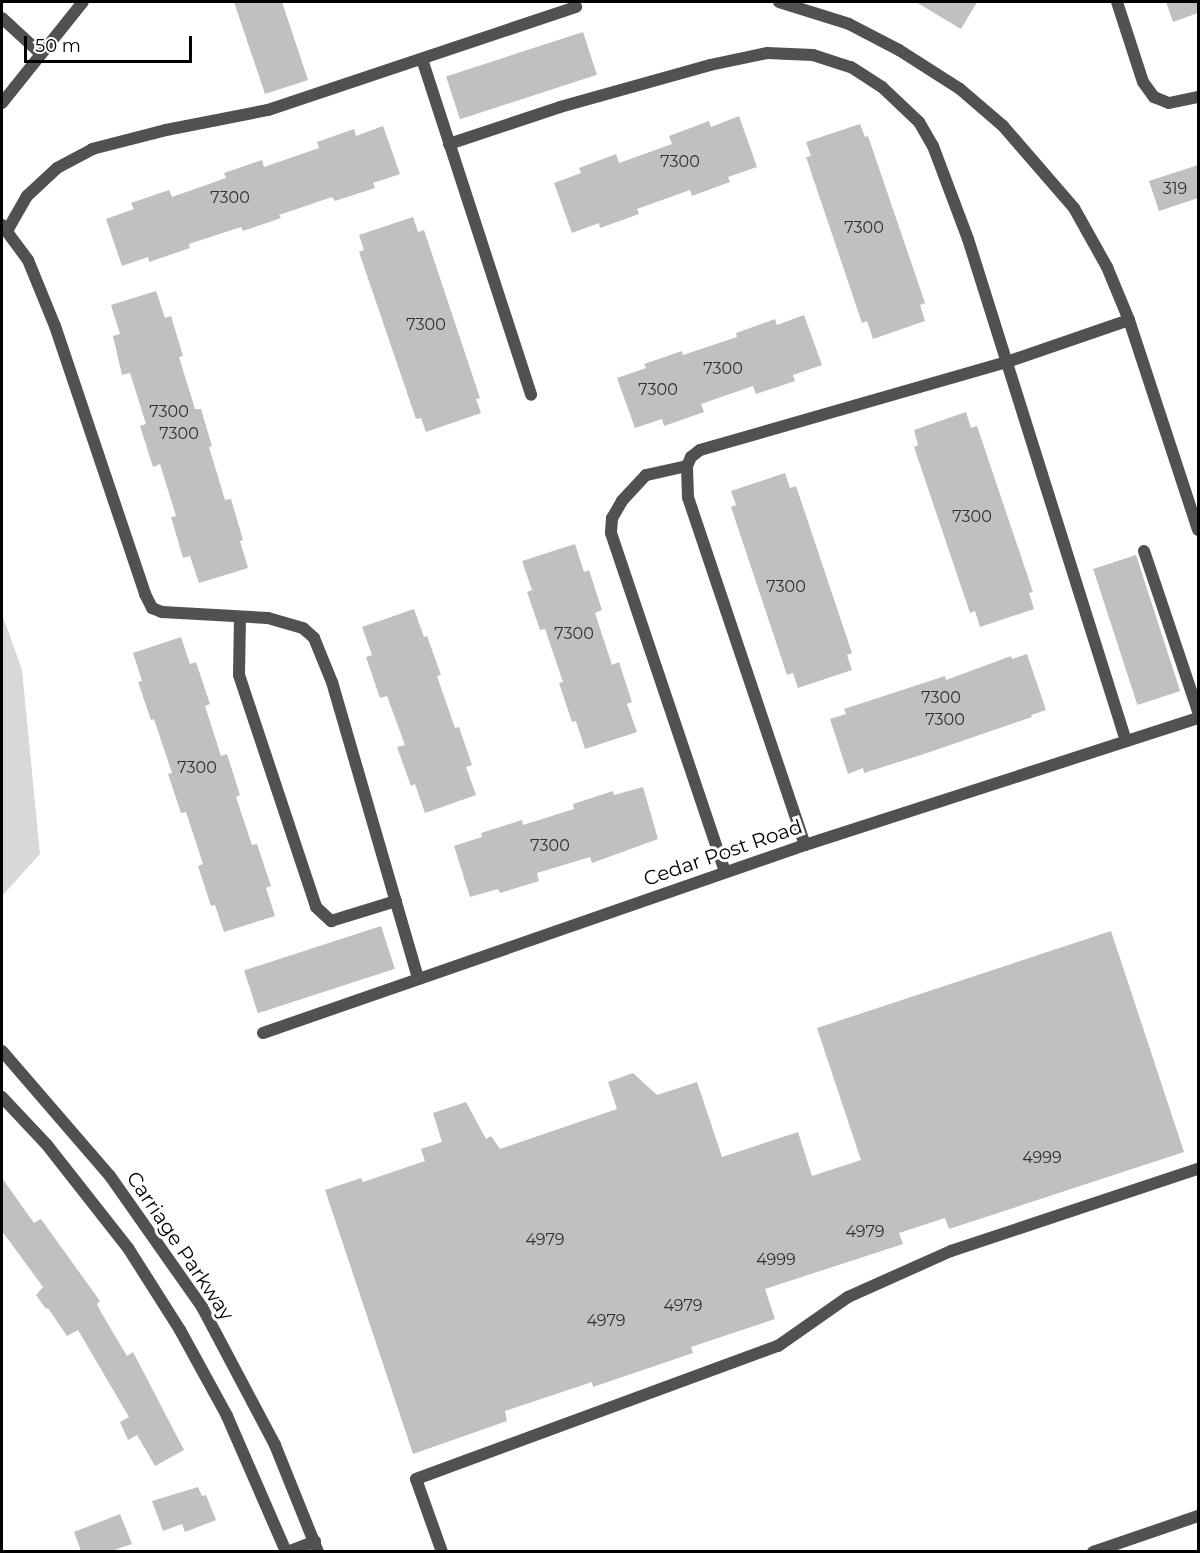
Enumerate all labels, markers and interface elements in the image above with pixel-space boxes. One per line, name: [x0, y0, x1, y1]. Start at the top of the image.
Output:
scale bar: [27, 24, 195, 62]
text: 50 m: [35, 35, 81, 57]
house number: 7300: [660, 152, 700, 172]
house number: 319: [1163, 179, 1187, 199]
house number: 7300: [210, 188, 250, 208]
house number: 7300: [844, 218, 884, 238]
house number: 7300: [406, 315, 446, 335]
house number: 7300: [703, 359, 743, 379]
house number: 7300: [638, 380, 678, 400]
house number: 7300: [149, 402, 189, 422]
house number: 7300: [159, 424, 199, 444]
house number: 7300: [952, 507, 992, 527]
house number: 7300: [766, 577, 806, 597]
house number: 7300: [554, 624, 594, 644]
house number: 7300: [921, 688, 961, 708]
house number: 7300: [925, 710, 965, 730]
house number: 7300: [177, 758, 217, 778]
street label: Cedar Post Road: [640, 815, 806, 891]
house number: 7300: [530, 836, 570, 856]
house number: 4999: [1022, 1148, 1062, 1168]
street label: Carriage Parkway: [121, 1167, 239, 1325]
house number: 4979: [845, 1222, 885, 1242]
house number: 4979: [525, 1230, 565, 1250]
house number: 4999: [756, 1250, 796, 1270]
house number: 4979: [663, 1296, 703, 1316]
house number: 4979: [586, 1311, 626, 1331]

